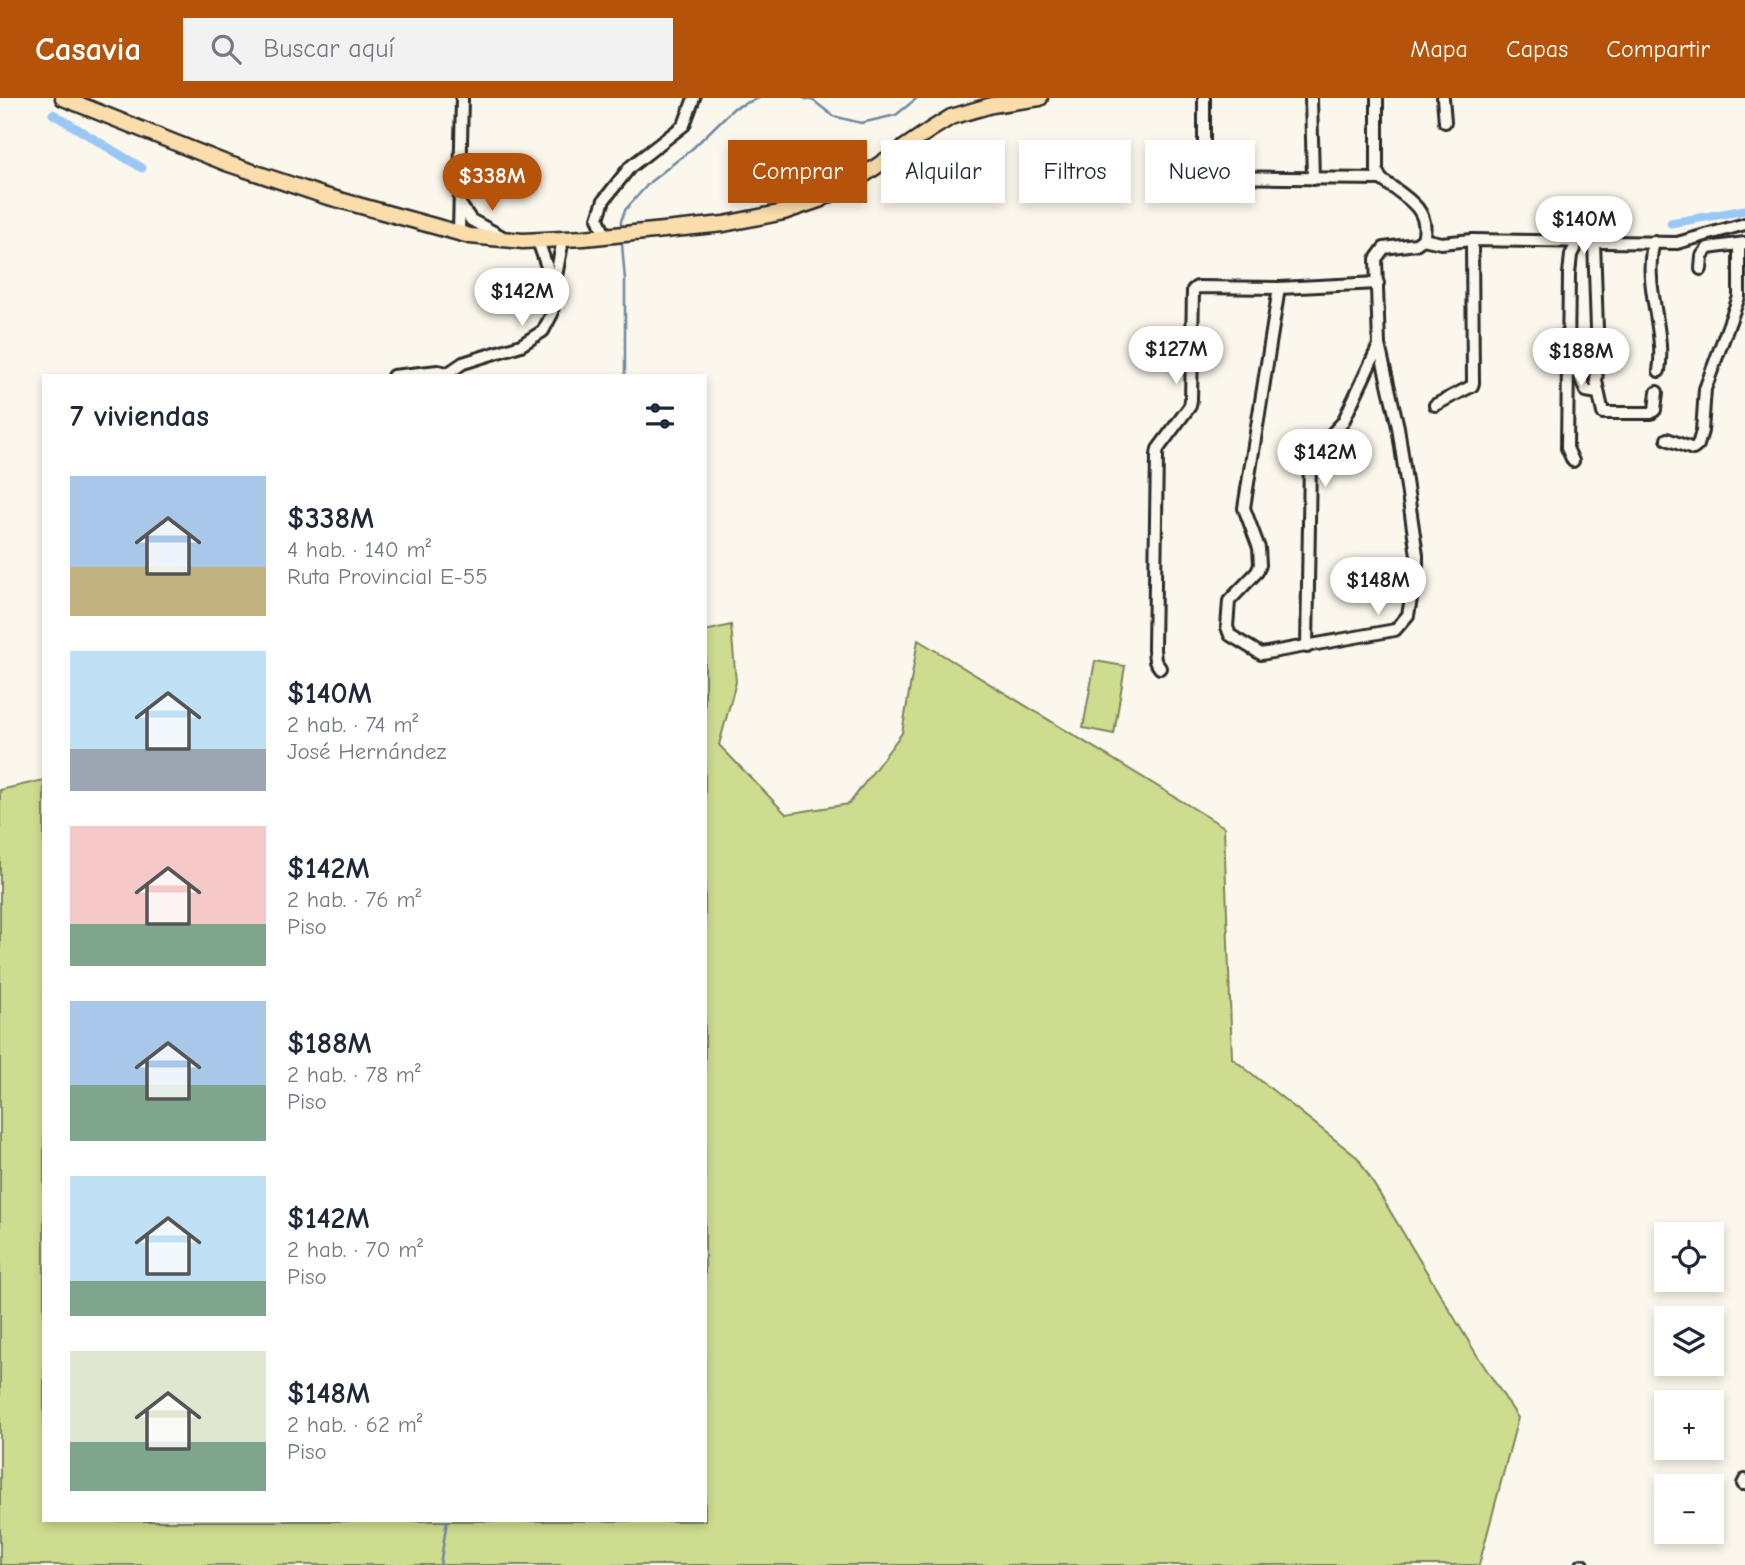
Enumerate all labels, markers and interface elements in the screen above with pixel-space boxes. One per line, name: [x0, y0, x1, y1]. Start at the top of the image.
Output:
search box: [183, 18, 673, 81]
text: Casavia: [35, 30, 141, 68]
icon: search: [207, 30, 245, 68]
text: Buscar aquí: [263, 34, 394, 64]
text: Mapa: [1410, 35, 1468, 63]
text: Capas: [1506, 35, 1568, 63]
text: Compartir: [1606, 35, 1710, 63]
chip: Comprar: [728, 140, 867, 203]
chip: Alquilar: [881, 140, 1005, 203]
chip: Filtros: [1019, 140, 1131, 203]
chip: Nuevo: [1145, 140, 1255, 203]
pin: $338M: [443, 153, 541, 213]
text: $338M: [459, 162, 525, 189]
pin: $140M: [1535, 197, 1633, 256]
text: $140M: [1551, 205, 1617, 232]
pin: $142M: [473, 268, 571, 328]
text: $142M: [490, 277, 554, 304]
pin: $127M: [1127, 327, 1225, 386]
pin: $188M: [1532, 328, 1630, 388]
text: $127M: [1145, 335, 1208, 362]
text: $188M: [1549, 337, 1613, 364]
icon: filters: [641, 397, 679, 435]
text: 7 viviendas: [70, 399, 209, 434]
pin: $142M: [1276, 430, 1374, 489]
text: $142M: [1293, 438, 1357, 465]
text: $338M: [287, 501, 374, 536]
icon: home: [126, 504, 210, 588]
text: 4 hab. · 140 m²: [287, 536, 431, 563]
pin: $148M: [1329, 558, 1427, 617]
text: Ruta Provincial E-55: [287, 563, 488, 590]
text: $148M: [1346, 566, 1410, 593]
text: $140M: [287, 676, 372, 711]
icon: home: [126, 679, 210, 763]
text: 2 hab. · 74 m²: [287, 711, 418, 738]
text: José Hernández: [287, 738, 447, 765]
text: $142M: [287, 851, 370, 886]
icon: home: [126, 854, 210, 938]
text: 2 hab. · 76 m²: [287, 886, 421, 913]
text: Piso: [287, 913, 327, 940]
text: $188M: [287, 1026, 372, 1061]
icon: home: [126, 1029, 210, 1113]
text: 2 hab. · 78 m²: [287, 1061, 421, 1088]
text: Piso: [287, 1088, 327, 1115]
text: $142M: [287, 1201, 370, 1236]
icon: home: [126, 1204, 210, 1288]
map controls: [1654, 1222, 1724, 1544]
button: locate: [1654, 1222, 1724, 1292]
text: 2 hab. · 70 m²: [287, 1236, 423, 1263]
text: Piso: [287, 1263, 327, 1290]
button: layers: [1654, 1306, 1724, 1376]
text: $148M: [287, 1376, 370, 1411]
icon: home: [126, 1379, 210, 1463]
button: +: [1654, 1390, 1724, 1460]
text: 2 hab. · 62 m²: [287, 1411, 423, 1438]
text: Piso: [287, 1438, 327, 1465]
button: −: [1654, 1474, 1724, 1544]

